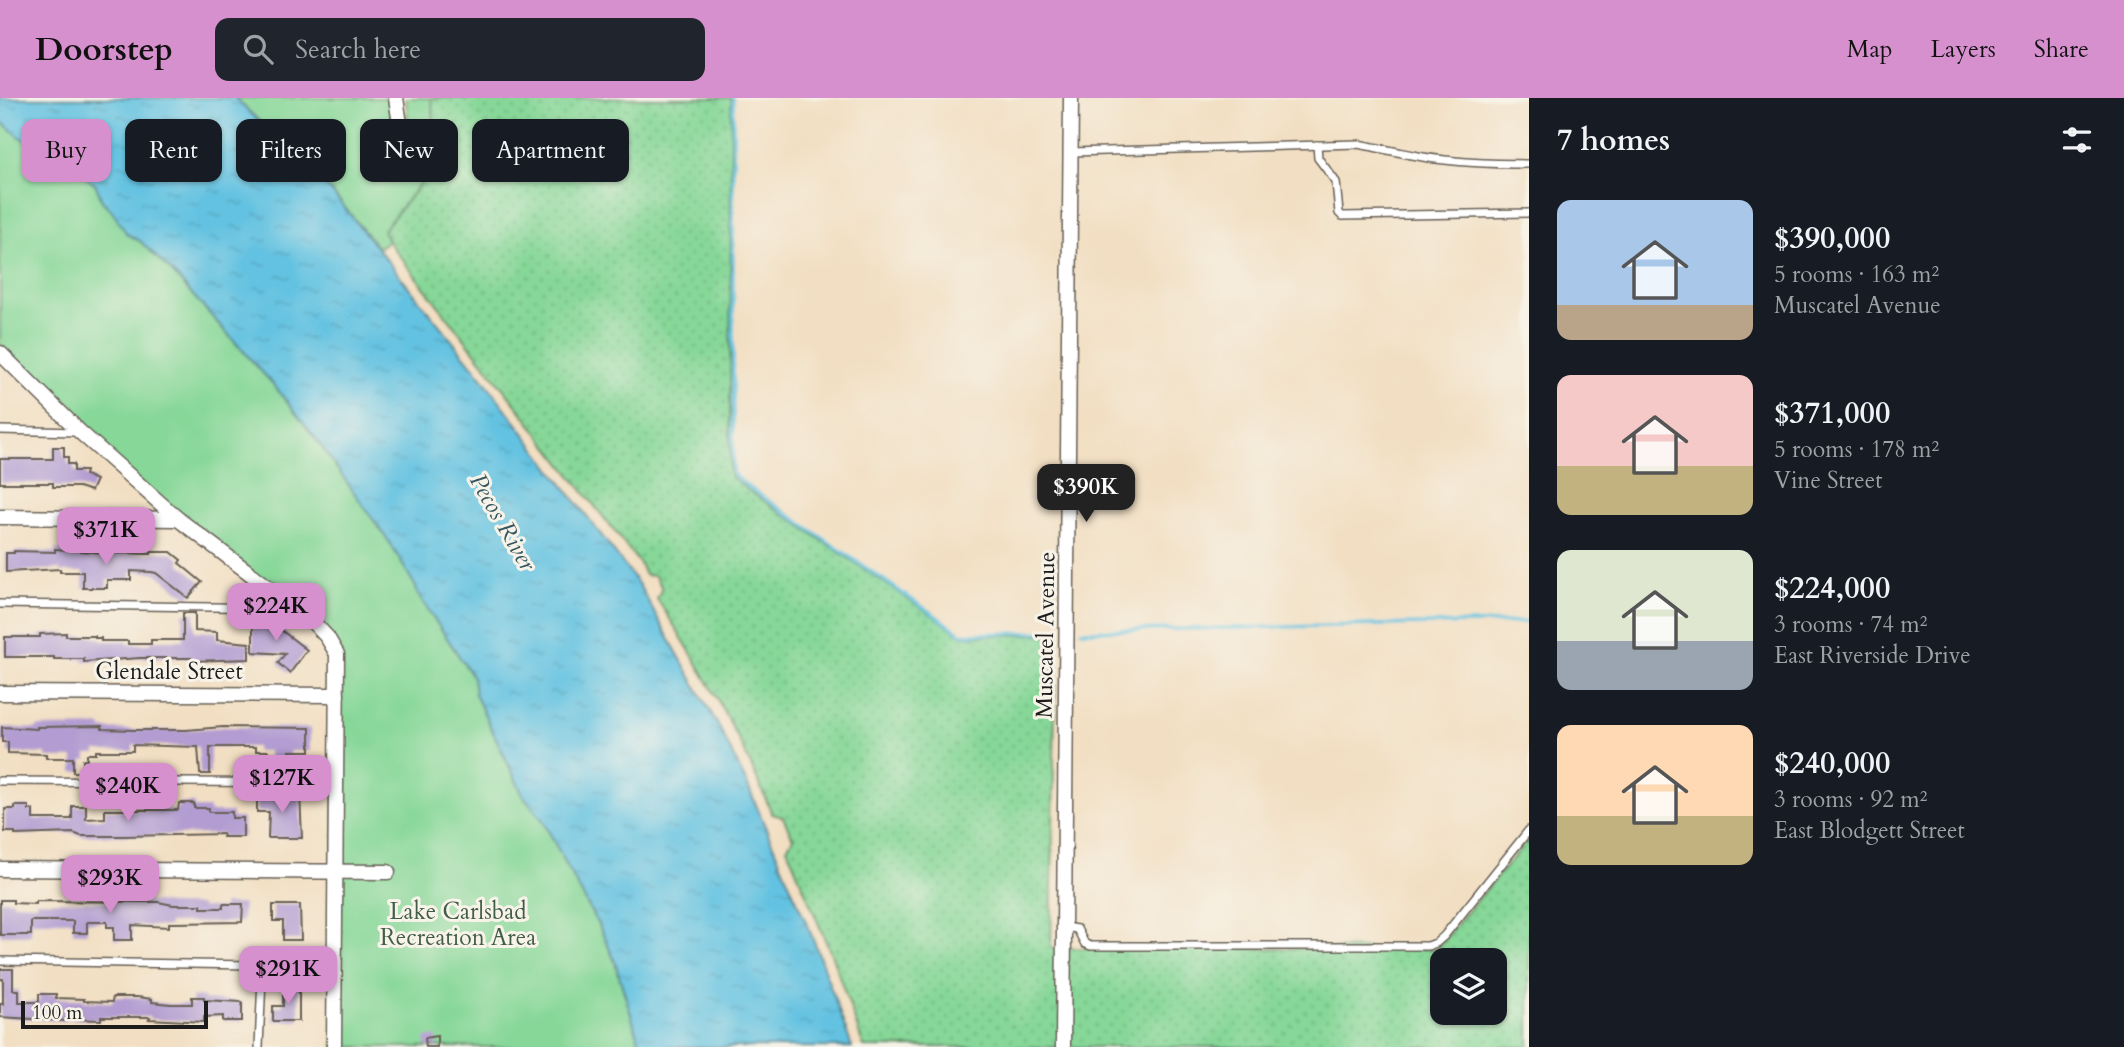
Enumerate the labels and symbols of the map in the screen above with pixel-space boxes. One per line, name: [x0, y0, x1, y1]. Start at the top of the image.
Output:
pin: $390K: [1037, 464, 1135, 524]
water label: Pecos River: [461, 468, 544, 578]
pin: $371K: [57, 508, 155, 567]
street label: Muscatel Avenue: [1029, 551, 1062, 719]
pin: $224K: [227, 584, 325, 643]
street label: Glendale Street: [95, 656, 243, 687]
pin: $127K: [233, 756, 331, 815]
pin: $240K: [79, 764, 177, 823]
pin: $293K: [61, 856, 159, 915]
park label: Lake Carlsbad Recreation Area: [380, 896, 536, 953]
pin: $291K: [239, 946, 337, 1006]
scale bar: [21, 998, 208, 1030]

